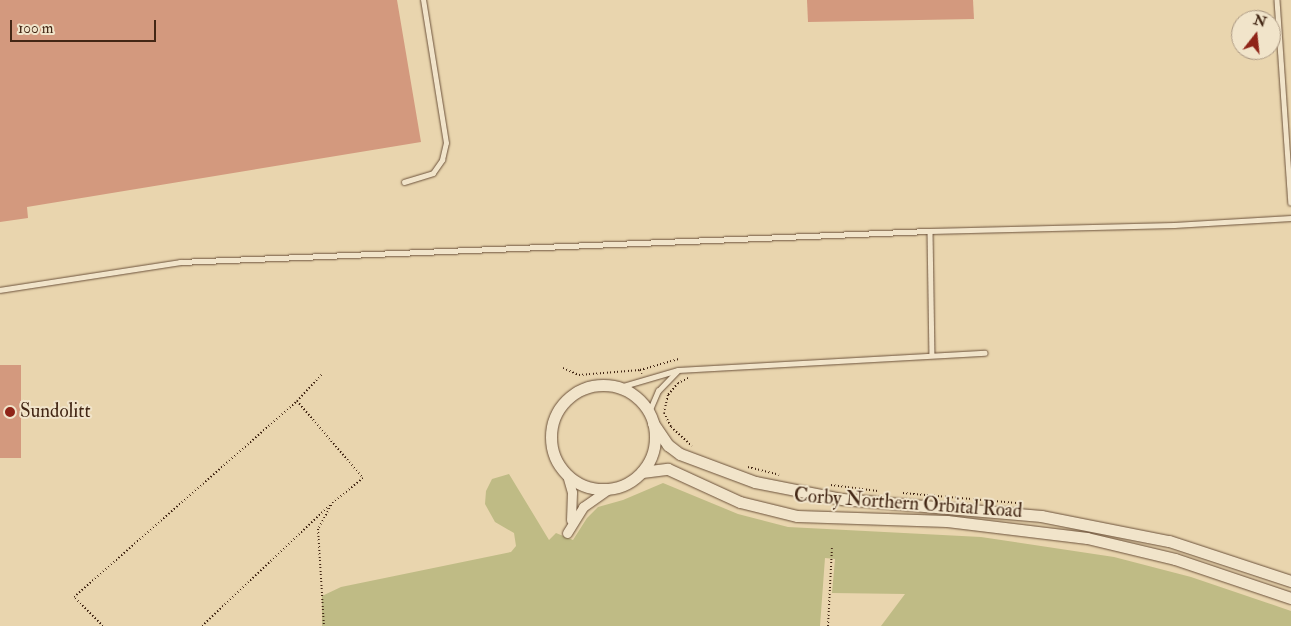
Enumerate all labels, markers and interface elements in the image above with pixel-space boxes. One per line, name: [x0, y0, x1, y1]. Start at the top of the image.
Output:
scale bar: [12, 10, 159, 42]
north arrow: [1231, 10, 1281, 60]
text: N: [1252, 11, 1268, 31]
text: 100 m: [18, 19, 53, 38]
place label: Sundolitt: [20, 401, 91, 423]
marker: Sundolitt: [4, 406, 16, 418]
street label: Corby Northern Orbital Road: [793, 485, 1023, 523]

